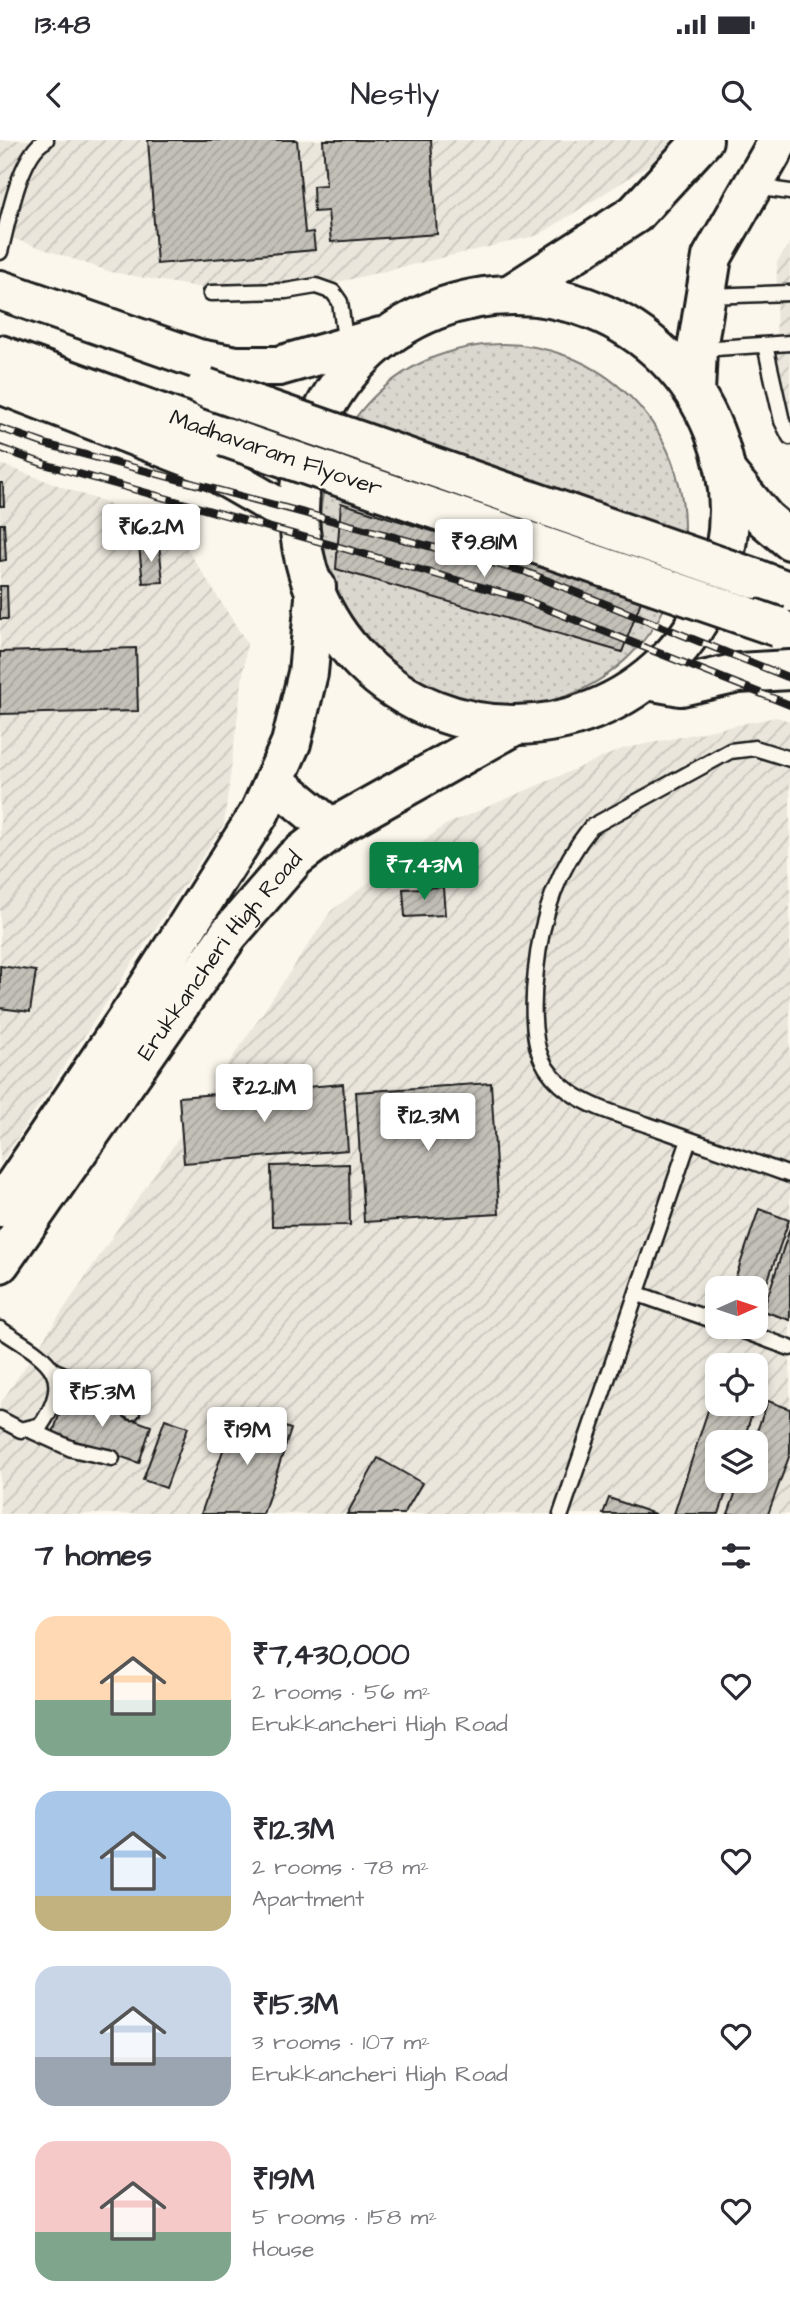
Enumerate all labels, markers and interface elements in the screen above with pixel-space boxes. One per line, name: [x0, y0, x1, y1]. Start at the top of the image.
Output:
text: 13:48: [35, 7, 90, 43]
text: Nestly: [351, 72, 439, 117]
icon: back: [35, 76, 73, 114]
icon: search: [717, 76, 755, 114]
street label: Madhavaram Flyover: [165, 402, 387, 505]
pin: ₹16.2M: [94, 504, 208, 564]
text: ₹16.2M: [118, 511, 184, 543]
pin: ₹9.81M: [427, 520, 541, 579]
text: ₹9.81M: [451, 526, 517, 558]
pin: ₹7.43M: [367, 842, 481, 902]
street label: Erukkancheri High Road: [130, 844, 310, 1067]
text: ₹7.43M: [386, 849, 462, 881]
pin: ₹22.1M: [207, 1065, 321, 1124]
text: ₹22.1M: [232, 1071, 296, 1103]
pin: ₹12.3M: [371, 1094, 485, 1153]
text: ₹12.3M: [396, 1100, 460, 1132]
north arrow: [705, 1276, 768, 1339]
map controls: [705, 1276, 768, 1493]
button: locate: [705, 1353, 768, 1416]
pin: ₹15.3M: [45, 1370, 159, 1429]
text: ₹15.3M: [69, 1376, 135, 1408]
pin: ₹19M: [206, 1408, 288, 1467]
text: ₹19M: [223, 1414, 271, 1446]
button: layers: [705, 1430, 768, 1493]
text: 7 homes: [35, 1535, 152, 1577]
icon: filters: [717, 1537, 755, 1575]
text: ₹7,430,000: [252, 1634, 410, 1676]
icon: home: [91, 1644, 175, 1728]
icon: heart: [717, 1667, 755, 1705]
text: 2 rooms · 56 m²: [252, 1676, 430, 1708]
text: Erukkancheri High Road: [252, 1708, 508, 1740]
text: ₹12.3M: [252, 1809, 334, 1851]
icon: home: [91, 1819, 175, 1903]
icon: heart: [717, 1842, 755, 1880]
text: 2 rooms · 78 m²: [252, 1851, 429, 1883]
text: Apartment: [252, 1883, 364, 1915]
text: ₹15.3M: [252, 1984, 339, 2026]
icon: home: [91, 1994, 175, 2078]
icon: heart: [717, 2017, 755, 2055]
text: 3 rooms · 107 m²: [252, 2026, 430, 2058]
text: Erukkancheri High Road: [252, 2058, 508, 2090]
text: ₹19M: [252, 2159, 315, 2201]
icon: home: [91, 2169, 175, 2253]
icon: heart: [717, 2192, 755, 2230]
text: 5 rooms · 158 m²: [252, 2201, 437, 2233]
text: House: [252, 2233, 315, 2265]

